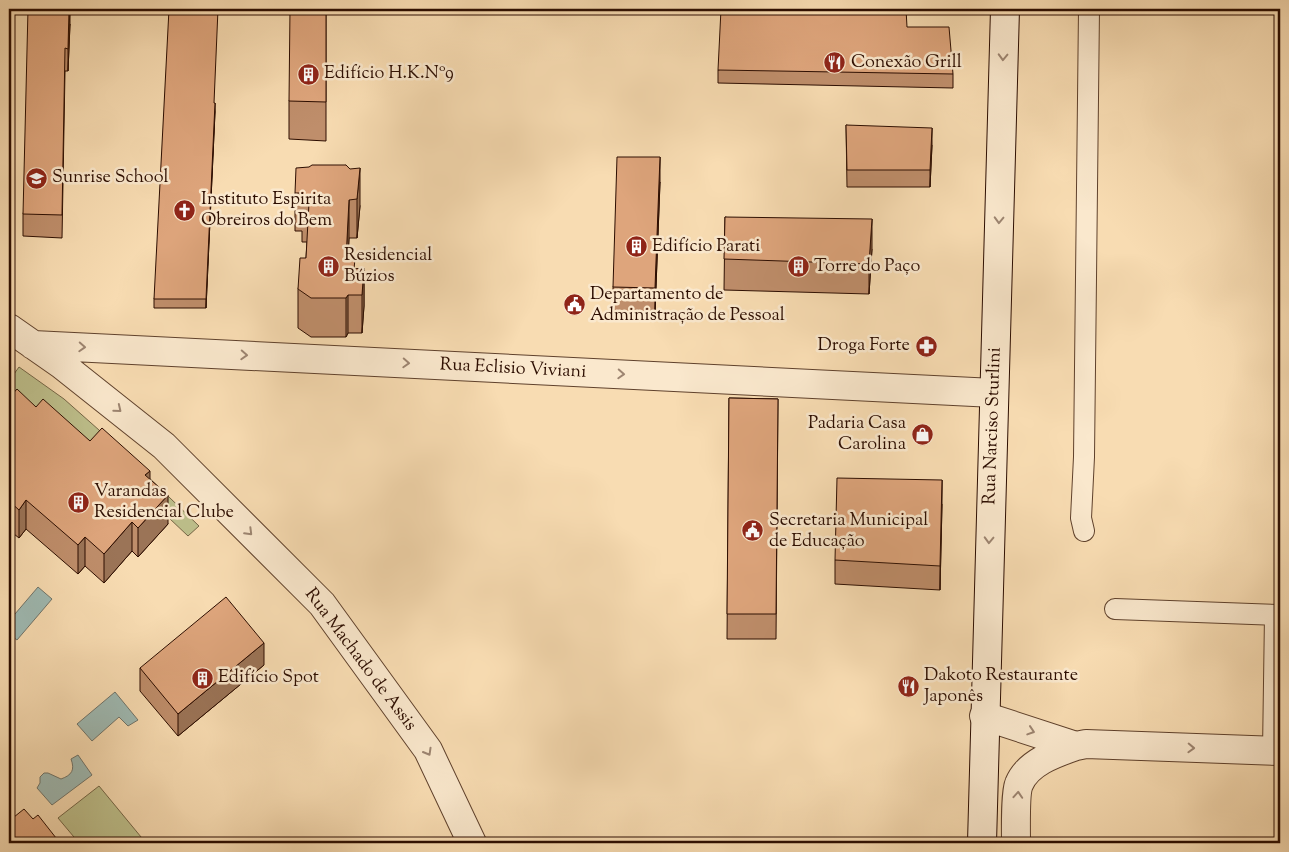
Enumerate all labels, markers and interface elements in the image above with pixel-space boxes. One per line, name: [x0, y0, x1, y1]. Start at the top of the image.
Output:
place label: Conexão Grill: [851, 50, 962, 76]
restaurant icon: Conexão Grill: [823, 51, 847, 75]
one-way arrow: [998, 54, 1009, 62]
place label: Edifício H.K.Nº9: [324, 61, 454, 87]
building icon: Edifício H.K.Nº9: [296, 62, 320, 86]
place label: Sunrise School: [52, 165, 169, 191]
school or university icon: Sunrise School: [24, 166, 48, 190]
place label: Instituto Espirita Obreiros do Bem: [201, 187, 332, 234]
church icon: Instituto Espirita Obreiros do Bem: [173, 198, 197, 222]
one-way arrow: [993, 216, 1004, 224]
place label: Edifício Parati: [652, 234, 760, 260]
building icon: Edifício Parati: [624, 235, 648, 259]
place label: Residencial Búzios: [344, 243, 432, 290]
building icon: Residencial Búzios: [316, 254, 340, 278]
place label: Torre do Paço: [814, 254, 920, 280]
building icon: Torre do Paço: [786, 255, 810, 279]
place label: Departamento de Administração de Pessoal: [590, 282, 785, 329]
public building icon: Departamento de Administração de Pessoal: [562, 293, 586, 317]
place label: Droga Forte: [817, 333, 910, 359]
pharmacy icon: Droga Forte: [914, 334, 938, 358]
one-way arrow: [78, 342, 86, 353]
street label: Rua Narciso Sturlini: [977, 347, 1009, 505]
one-way arrow: [240, 350, 248, 361]
street label: Rua Eclisio Viviani: [439, 352, 587, 386]
one-way arrow: [403, 358, 411, 369]
one-way arrow: [617, 369, 625, 380]
one-way arrow: [112, 404, 121, 412]
place label: Padaria Casa Carolina: [808, 411, 906, 458]
shop icon: Padaria Casa Carolina: [910, 422, 934, 446]
place label: Varandas Residencial Clube: [94, 479, 234, 526]
building icon: Varandas Residencial Clube: [66, 490, 90, 514]
place label: Secretaria Municipal de Educação: [769, 508, 928, 555]
public building icon: Secretaria Municipal de Educação: [741, 519, 765, 543]
one-way arrow: [244, 526, 253, 535]
one-way arrow: [984, 536, 995, 544]
street label: Rua Machado de Assis: [298, 583, 422, 737]
place label: Dakoto Restaurante Japonês: [923, 663, 1078, 710]
place label: Edifício Spot: [218, 665, 319, 691]
building icon: Edifício Spot: [190, 666, 214, 690]
restaurant icon: Dakoto Restaurante Japonês: [896, 674, 920, 698]
one-way arrow: [1026, 726, 1034, 736]
one-way arrow: [1188, 743, 1195, 753]
one-way arrow: [422, 747, 432, 756]
one-way arrow: [1012, 790, 1023, 798]

